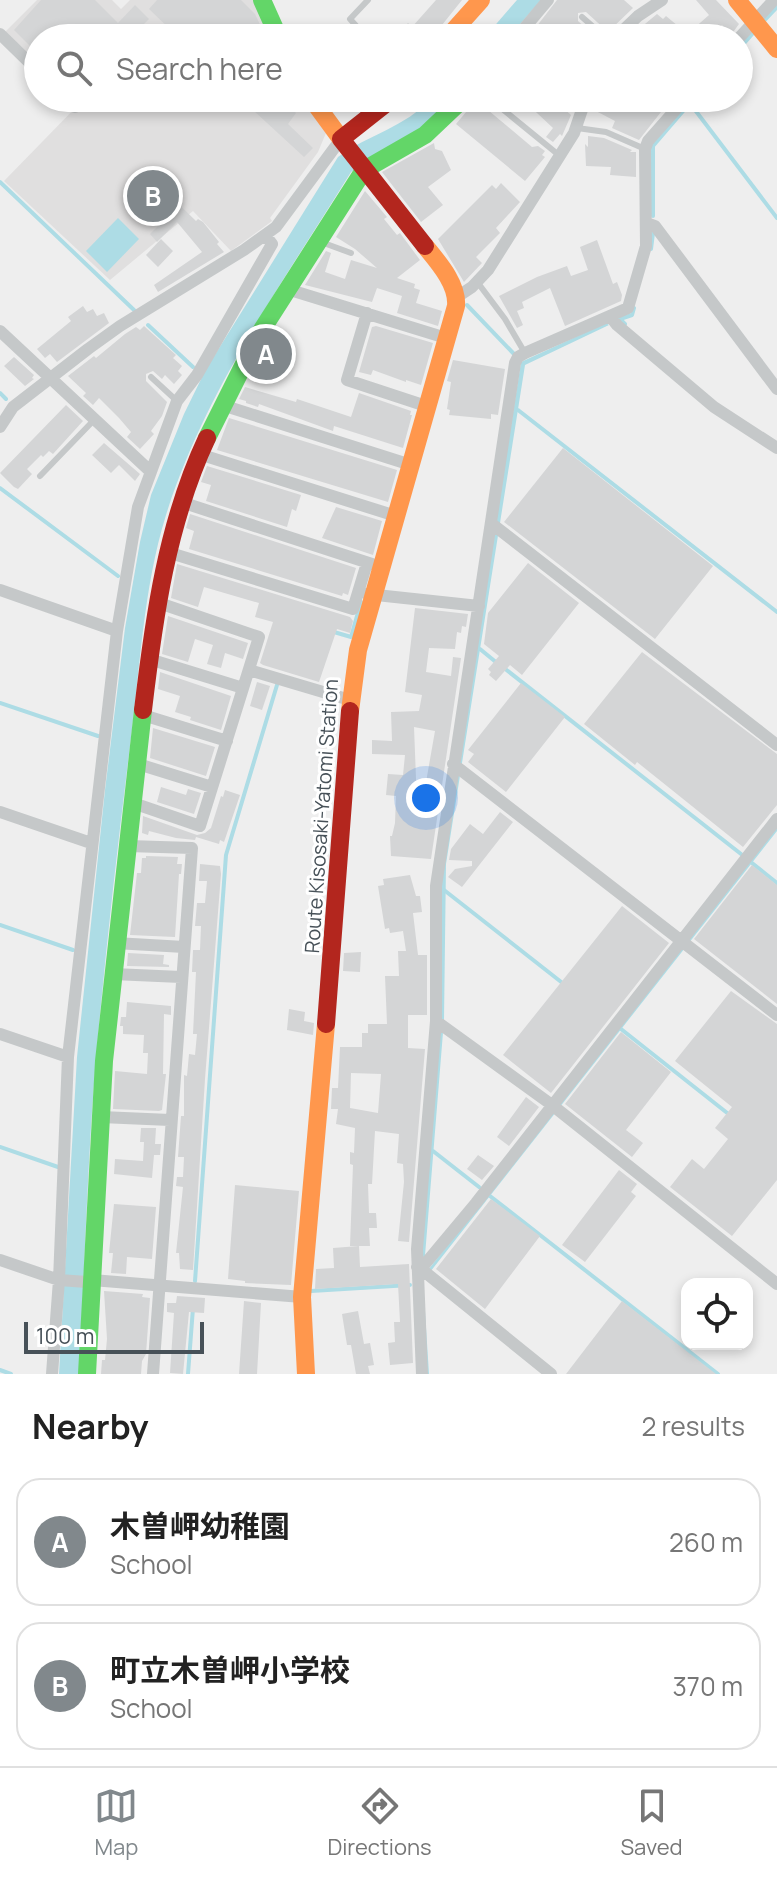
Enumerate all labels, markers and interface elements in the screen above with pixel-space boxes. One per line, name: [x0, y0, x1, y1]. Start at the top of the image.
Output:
search box: [24, 24, 753, 112]
icon: search: [52, 46, 96, 90]
text: Search here: [116, 48, 283, 89]
pin: B: [127, 166, 179, 226]
pin: A: [240, 324, 292, 384]
street label: Route Kisosaki-Yatomi Station: [298, 678, 344, 954]
your location: [406, 778, 446, 818]
map controls: [681, 1278, 753, 1350]
button: locate: [681, 1278, 753, 1350]
scale bar: [24, 1318, 204, 1354]
text: 100 m: [36, 1321, 94, 1351]
text: Nearby: [32, 1403, 148, 1449]
text: 2 results: [641, 1408, 745, 1444]
text: 木曽岬幼稚園: [110, 1505, 290, 1546]
text: A: [51, 1524, 69, 1560]
text: 260 m: [669, 1524, 743, 1560]
text: School: [110, 1546, 193, 1582]
text: 町立木曽岬小学校: [110, 1649, 350, 1690]
text: B: [52, 1668, 68, 1704]
text: 370 m: [672, 1668, 743, 1704]
text: School: [110, 1690, 193, 1726]
tab: Map: [94, 1784, 138, 1862]
tab: Directions: [327, 1784, 432, 1862]
tab: Saved: [621, 1784, 683, 1862]

